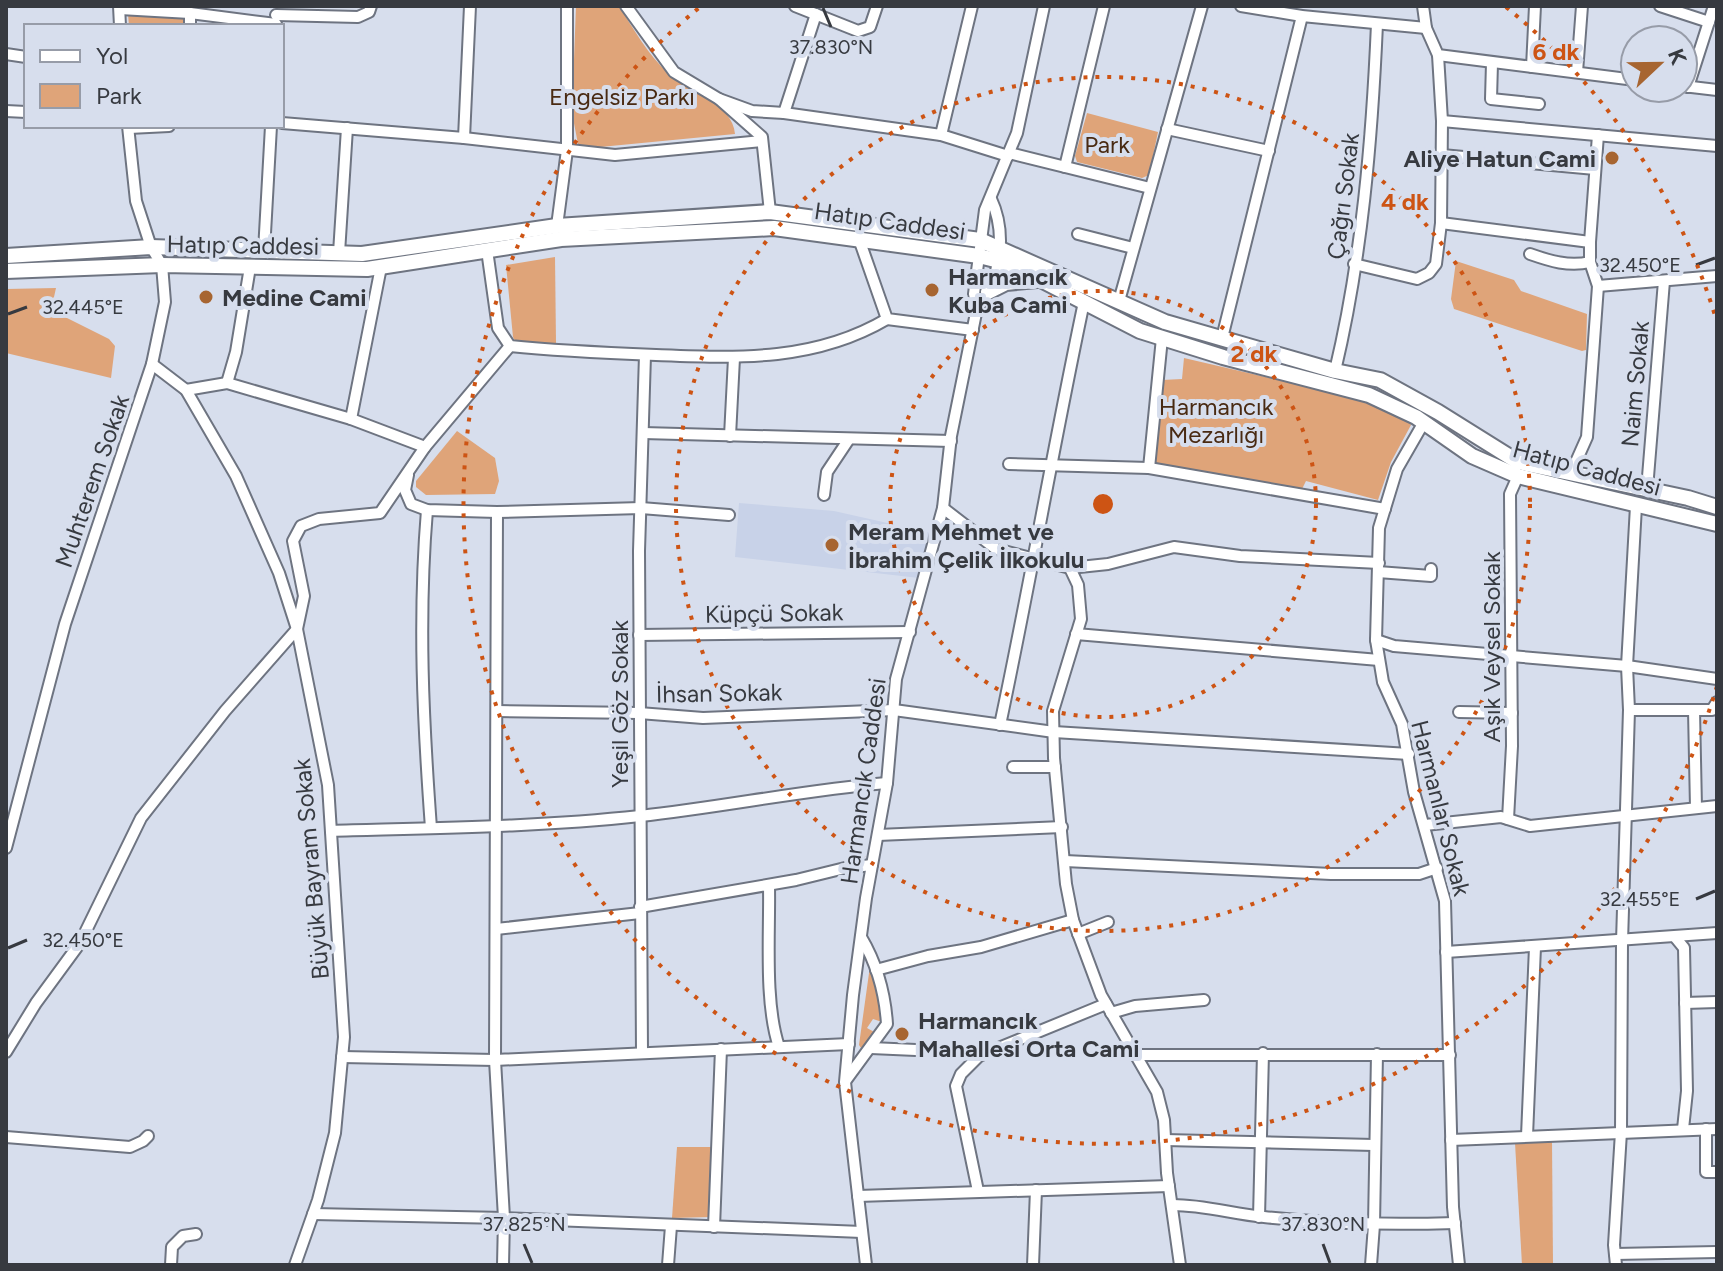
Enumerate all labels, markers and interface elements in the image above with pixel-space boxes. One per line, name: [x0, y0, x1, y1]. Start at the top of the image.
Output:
legend: [24, 24, 284, 128]
north arrow: [1619, 24, 1699, 104]
text: 37.830°N: [789, 35, 873, 59]
text: 6 dk: [1533, 37, 1579, 66]
text: Yol: [96, 41, 128, 70]
text: K: [1662, 45, 1692, 69]
text: Park: [96, 81, 142, 110]
park label: Engelsiz Parkı: [549, 82, 695, 111]
park label: Park: [1084, 130, 1130, 159]
street label: Çağrı Sokak: [1321, 131, 1365, 261]
place label: Aliye Hatun Cami: [1403, 144, 1596, 173]
marker: Aliye Hatun Cami: [1603, 149, 1621, 167]
text: 4 dk: [1381, 187, 1429, 216]
street label: Hatıp Caddesi: [812, 196, 968, 246]
street label: Hatıp Caddesi: [166, 229, 320, 261]
text: 32.450°E: [1599, 253, 1681, 277]
place label: Harmancık Kuba Cami: [948, 262, 1068, 319]
marker: Harmancık Kuba Cami: [923, 281, 941, 299]
place label: Medine Cami: [222, 283, 366, 312]
marker: Medine Cami: [197, 288, 215, 306]
text: 32.445°E: [42, 295, 124, 319]
street label: Naim Sokak: [1615, 319, 1655, 448]
text: 2 dk: [1231, 339, 1277, 368]
street label: Muhterem Sokak: [49, 391, 135, 571]
park label: Harmancık Mezarlığı: [1159, 392, 1274, 449]
street label: Hatıp Caddesi: [1510, 434, 1664, 502]
centre of rings: [1089, 490, 1117, 518]
place label: Meram Mehmet ve İbrahim Çelik İlkokulu: [848, 517, 1084, 574]
marker: Meram Mehmet ve İbrahim Çelik İlkokulu: [823, 536, 841, 554]
street label: Aşık Veysel Sokak: [1477, 551, 1506, 743]
street label: Küpçü Sokak: [705, 597, 844, 629]
street label: Yeşil Göz Sokak: [605, 620, 634, 788]
street label: Harmancık Caddesi: [834, 676, 892, 886]
street label: İhsan Sokak: [655, 677, 783, 709]
street label: Harmanlar Sokak: [1405, 717, 1477, 899]
street label: Büyük Bayram Sokak: [287, 757, 335, 981]
text: 32.455°E: [1600, 887, 1680, 911]
text: 32.450°E: [42, 928, 124, 952]
place label: Harmancık Mahallesi Orta Cami: [918, 1006, 1139, 1063]
marker: Harmancık Mahallesi Orta Cami: [893, 1025, 911, 1043]
text: 37.825°N: [482, 1212, 566, 1236]
text: 37.830°N: [1281, 1212, 1365, 1236]

